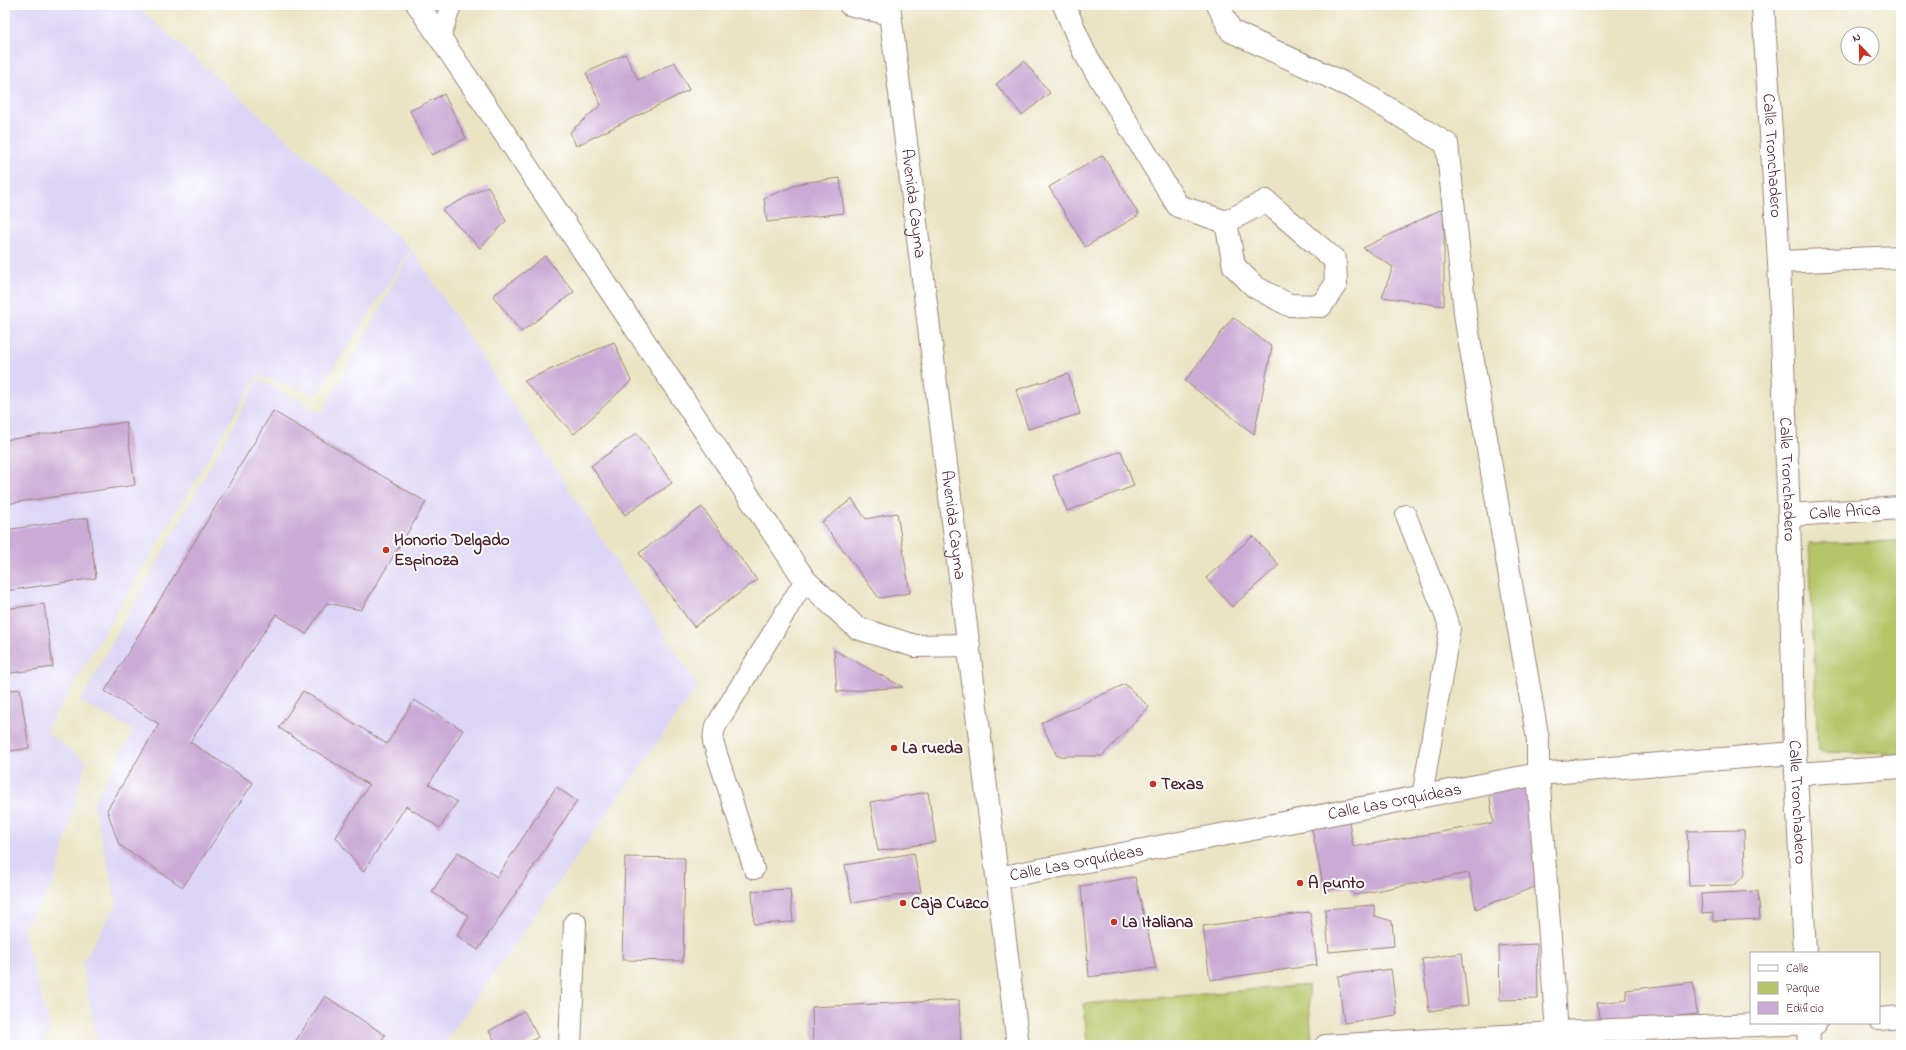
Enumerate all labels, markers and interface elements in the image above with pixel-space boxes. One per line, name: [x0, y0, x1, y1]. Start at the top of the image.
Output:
north arrow: [1840, 26, 1880, 66]
text: N: [1850, 29, 1863, 46]
street label: Calle Tronchadero: [1756, 93, 1789, 219]
street label: Avenida Cayma: [894, 147, 933, 260]
street label: Calle Tronchadero: [1773, 417, 1802, 542]
street label: Avenida Cayma: [934, 469, 973, 581]
street label: Calle Arica: [1808, 497, 1881, 526]
place label: Honorio Delgado Espinoza: [394, 528, 510, 573]
marker: Honorio Delgado Espinoza: [381, 545, 391, 555]
place label: La rueda: [902, 736, 963, 761]
street label: Calle Tronchadero: [1782, 740, 1813, 865]
marker: La rueda: [889, 743, 899, 753]
place label: Texas: [1161, 772, 1204, 797]
street label: Calle Las Orquídeas: [1326, 776, 1464, 827]
marker: Texas: [1148, 779, 1158, 789]
street label: Calle Las Orquídeas: [1008, 838, 1146, 888]
place label: A punto: [1308, 871, 1365, 896]
marker: A punto: [1295, 878, 1305, 888]
place label: Caja Cuzco: [911, 891, 989, 916]
marker: Caja Cuzco: [898, 898, 908, 908]
place label: La Italiana: [1122, 910, 1193, 935]
marker: La Italiana: [1109, 917, 1119, 927]
legend: [1750, 952, 1880, 1024]
text: Calle: [1786, 960, 1809, 978]
text: Parque: [1786, 980, 1820, 998]
text: Edificio: [1786, 1000, 1824, 1018]

